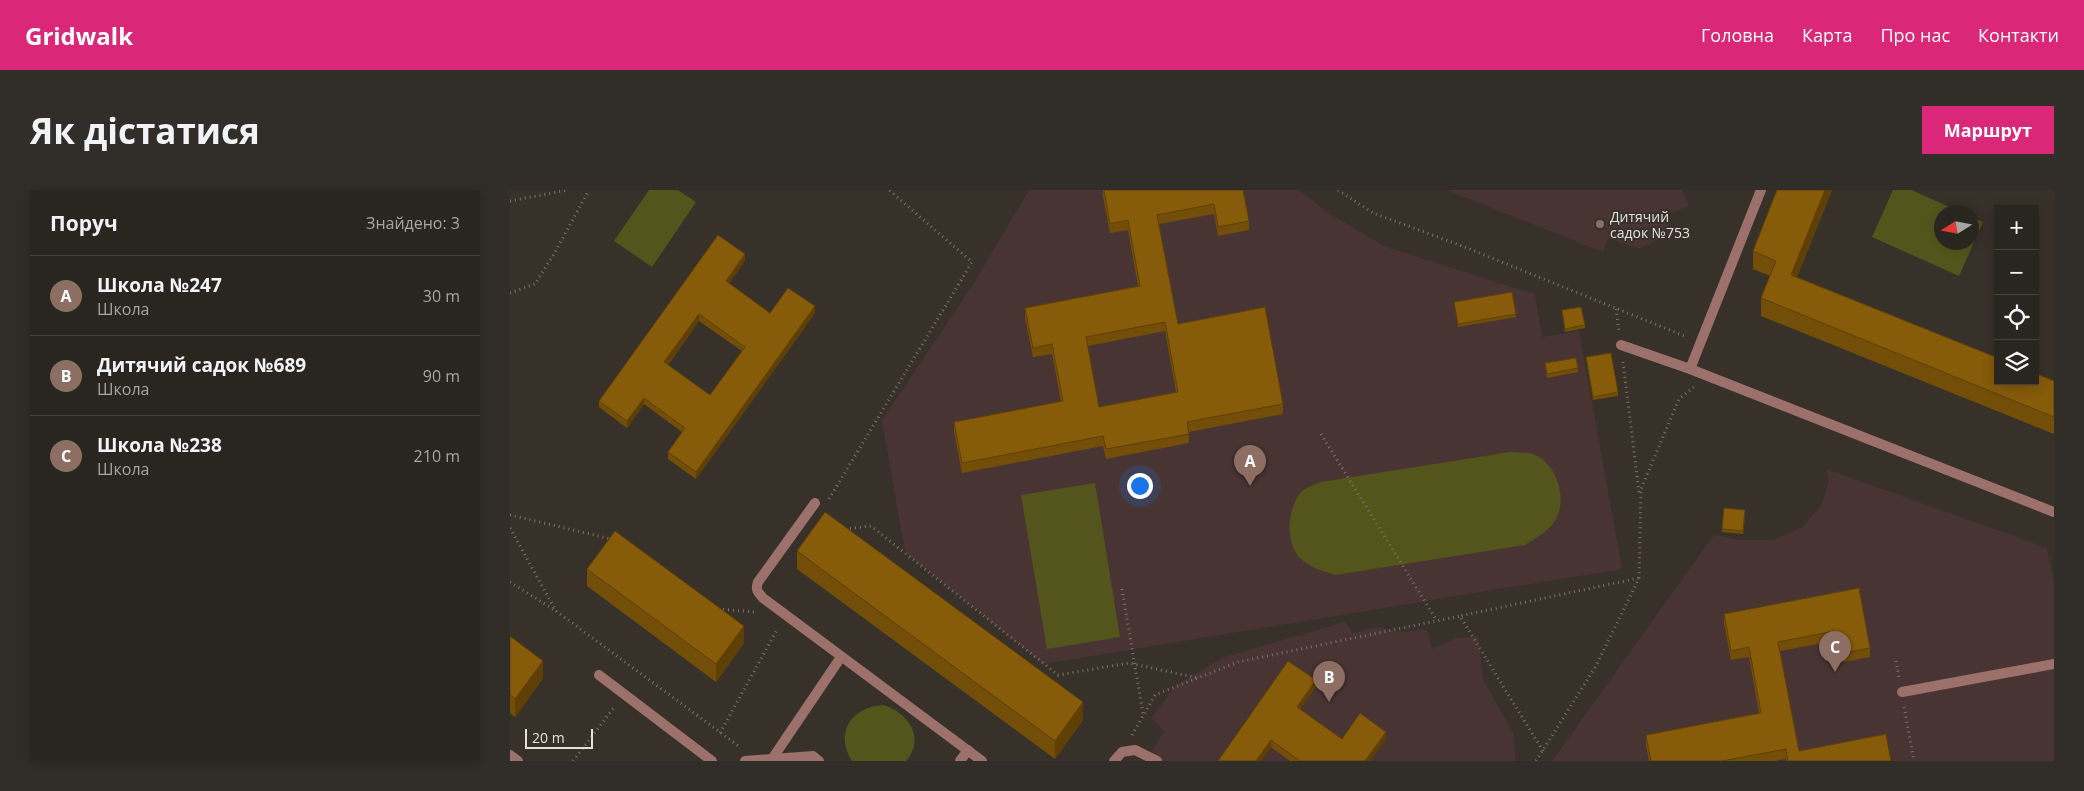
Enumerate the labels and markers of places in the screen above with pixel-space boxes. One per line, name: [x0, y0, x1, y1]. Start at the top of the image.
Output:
place label: Дитячий садок №753: [1610, 207, 1690, 242]
marker: Дитячий садок №753: [1594, 218, 1606, 230]
pin: A: [1234, 445, 1266, 486]
pin: C: [1819, 631, 1851, 672]
pin: B: [1313, 661, 1345, 702]

